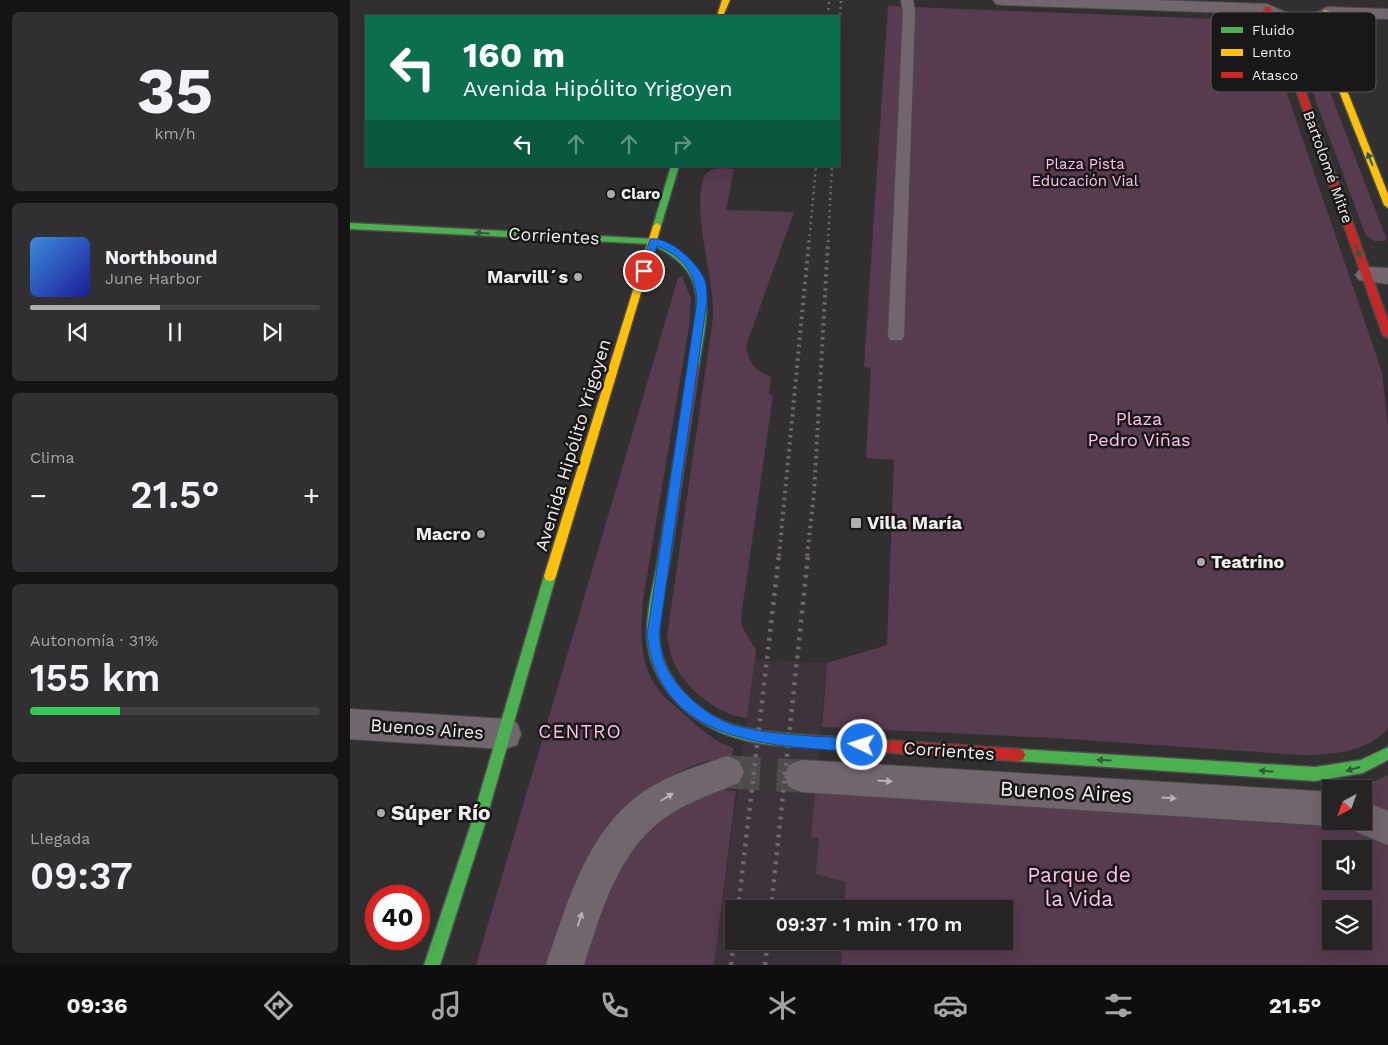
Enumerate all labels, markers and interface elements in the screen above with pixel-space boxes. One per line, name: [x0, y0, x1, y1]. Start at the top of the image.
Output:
legend: [1211, 12, 1376, 92]
text: Fluido: [1252, 22, 1294, 38]
text: 160 m: [463, 34, 565, 76]
icon: left: [380, 35, 445, 100]
text: Lento: [1252, 44, 1291, 60]
text: 35: [137, 53, 213, 129]
text: Atasco: [1252, 67, 1298, 83]
text: Avenida Hipólito Yrigoyen: [463, 76, 733, 101]
street label: Bartolomé Mitre: [1299, 108, 1357, 226]
text: km/h: [154, 124, 196, 143]
icon: left: [509, 130, 537, 158]
icon: ahead: [562, 130, 590, 158]
icon: ahead: [615, 130, 643, 158]
icon: right: [668, 130, 696, 158]
one-way arrow: [1366, 151, 1374, 166]
park label: Plaza Pista Educación Vial: [1032, 155, 1139, 190]
place label: Claro: [621, 185, 660, 203]
marker: Claro: [605, 188, 617, 200]
street label: Corrientes: [508, 223, 600, 248]
one-way arrow: [474, 228, 490, 236]
one-way arrow: [1355, 243, 1362, 258]
text: Northbound: [105, 246, 217, 269]
pin: [623, 250, 665, 292]
icon: arrive: [630, 257, 658, 285]
place label: Marvill´s: [487, 266, 568, 287]
text: June Harbor: [105, 269, 202, 288]
marker: Marvill´s: [572, 271, 584, 283]
icon: previous: [64, 318, 92, 346]
icon: pause: [161, 318, 189, 346]
icon: next: [258, 318, 286, 346]
street label: Avenida Hipólito Yrigoyen: [530, 336, 615, 553]
park label: Plaza Pedro Viñas: [1087, 408, 1191, 450]
text: Clima: [30, 448, 74, 467]
text: 21.5°: [130, 473, 220, 517]
text: −: [30, 479, 47, 512]
text: +: [303, 479, 320, 512]
place label: Villa María: [867, 512, 963, 533]
marker: Villa María: [849, 516, 863, 530]
place label: Macro: [416, 523, 471, 544]
marker: Macro: [475, 528, 487, 540]
place label: Teatrino: [1211, 551, 1285, 572]
marker: Teatrino: [1195, 556, 1207, 568]
text: Autonomía · 31%: [30, 631, 158, 650]
text: 155 km: [30, 656, 160, 700]
street label: Buenos Aires: [370, 714, 484, 743]
position arrow: [835, 718, 887, 770]
district label: CENTRO: [538, 720, 622, 743]
street label: Corrientes: [903, 737, 995, 764]
one-way arrow: [1096, 756, 1112, 764]
one-way arrow: [1345, 765, 1360, 773]
one-way arrow: [1258, 766, 1274, 774]
street label: Buenos Aires: [999, 776, 1133, 807]
one-way arrow: [877, 777, 893, 785]
north arrow: [1322, 780, 1372, 830]
map controls: [1322, 780, 1372, 950]
one-way arrow: [660, 792, 673, 801]
one-way arrow: [1161, 795, 1177, 803]
place label: Súper Río: [391, 800, 491, 825]
marker: Súper Río: [375, 807, 387, 819]
text: Llegada: [30, 829, 90, 848]
button: sound: [1322, 840, 1372, 890]
text: 09:37: [30, 854, 133, 898]
park label: Parque de la Vida: [1027, 862, 1131, 911]
speed limit sign: 40: [365, 885, 430, 950]
button: layers: [1322, 900, 1372, 950]
one-way arrow: [577, 911, 585, 926]
text: 09:37 · 1 min · 170 m: [776, 913, 962, 936]
icon: directions: [261, 988, 296, 1023]
icon: music: [429, 988, 464, 1023]
icon: phone: [597, 988, 632, 1023]
icon: climate: [765, 988, 800, 1023]
icon: car: [933, 988, 968, 1023]
icon: filters: [1101, 988, 1136, 1023]
text: 09:36: [67, 993, 127, 1018]
text: 21.5°: [1269, 993, 1321, 1018]

